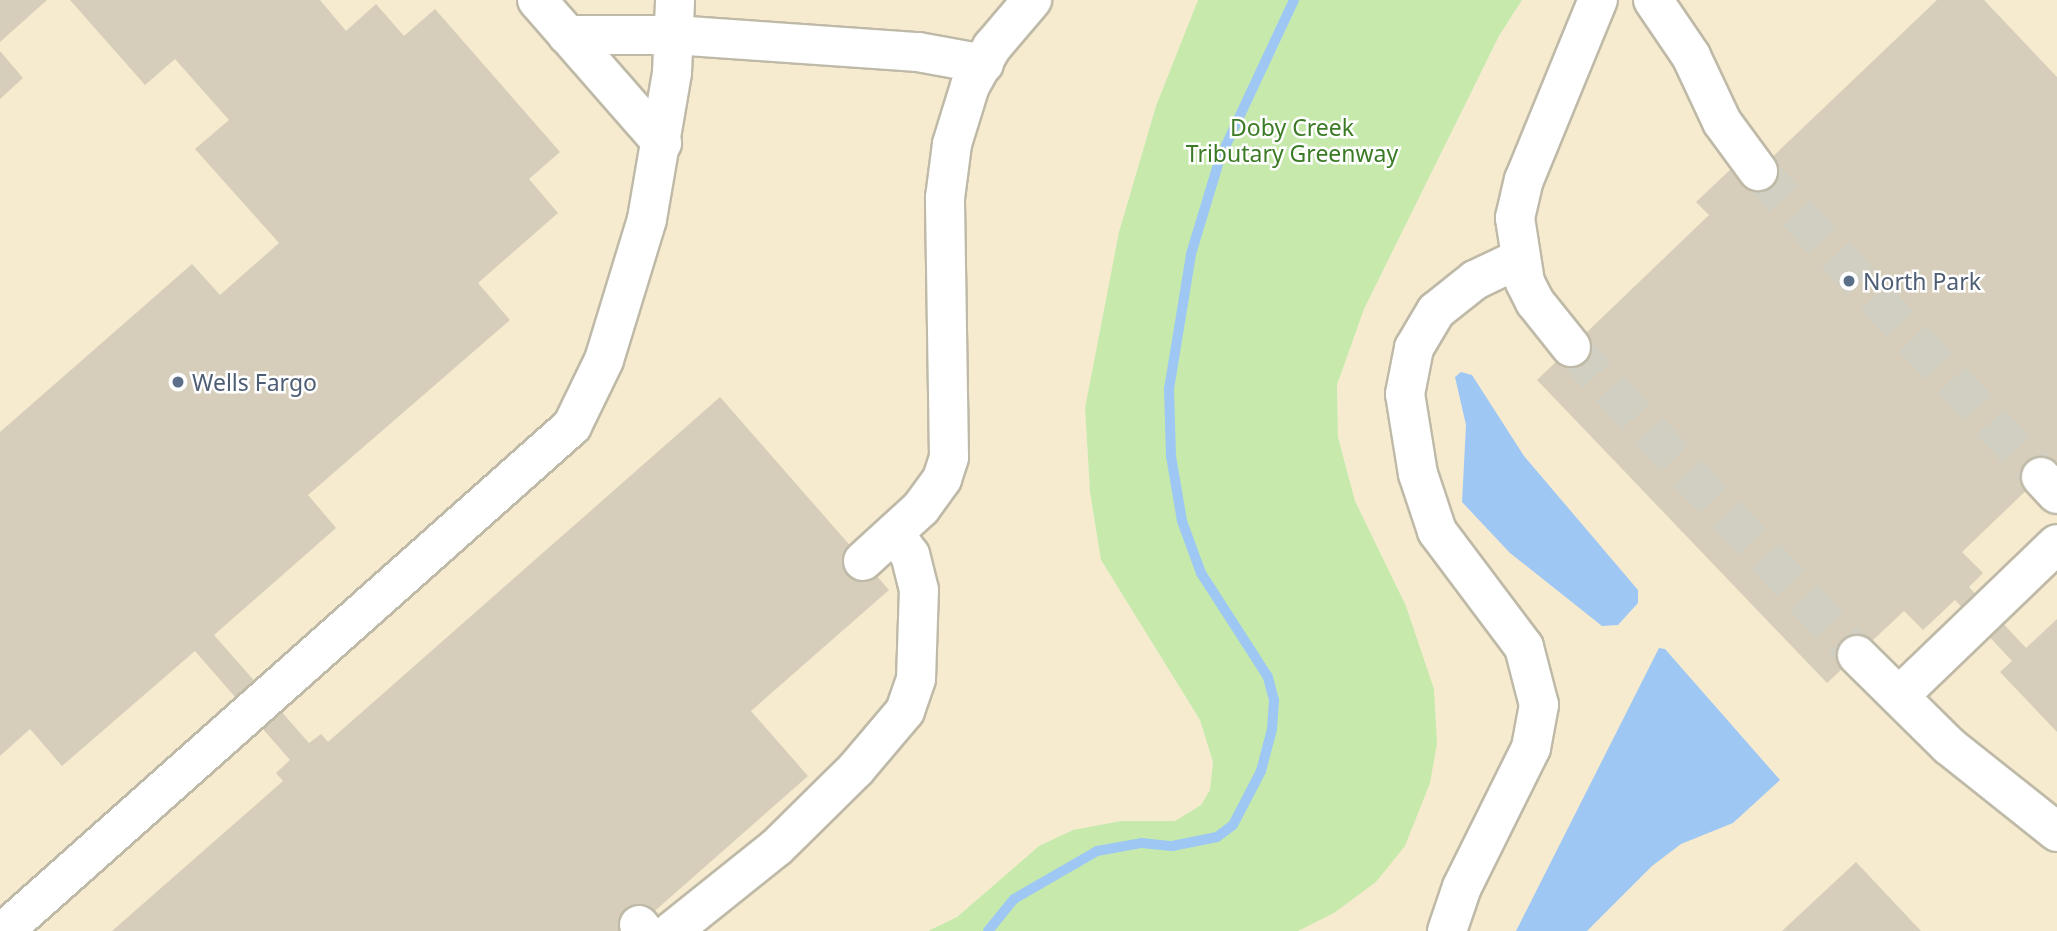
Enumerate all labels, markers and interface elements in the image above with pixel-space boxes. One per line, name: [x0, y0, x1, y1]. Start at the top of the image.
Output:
park label: Doby Creek Tributary Greenway: [1186, 113, 1398, 167]
place label: North Park: [1863, 267, 1981, 295]
marker: North Park: [1841, 273, 1857, 289]
place label: Wells Fargo: [192, 368, 317, 396]
marker: Wells Fargo: [170, 374, 186, 390]

